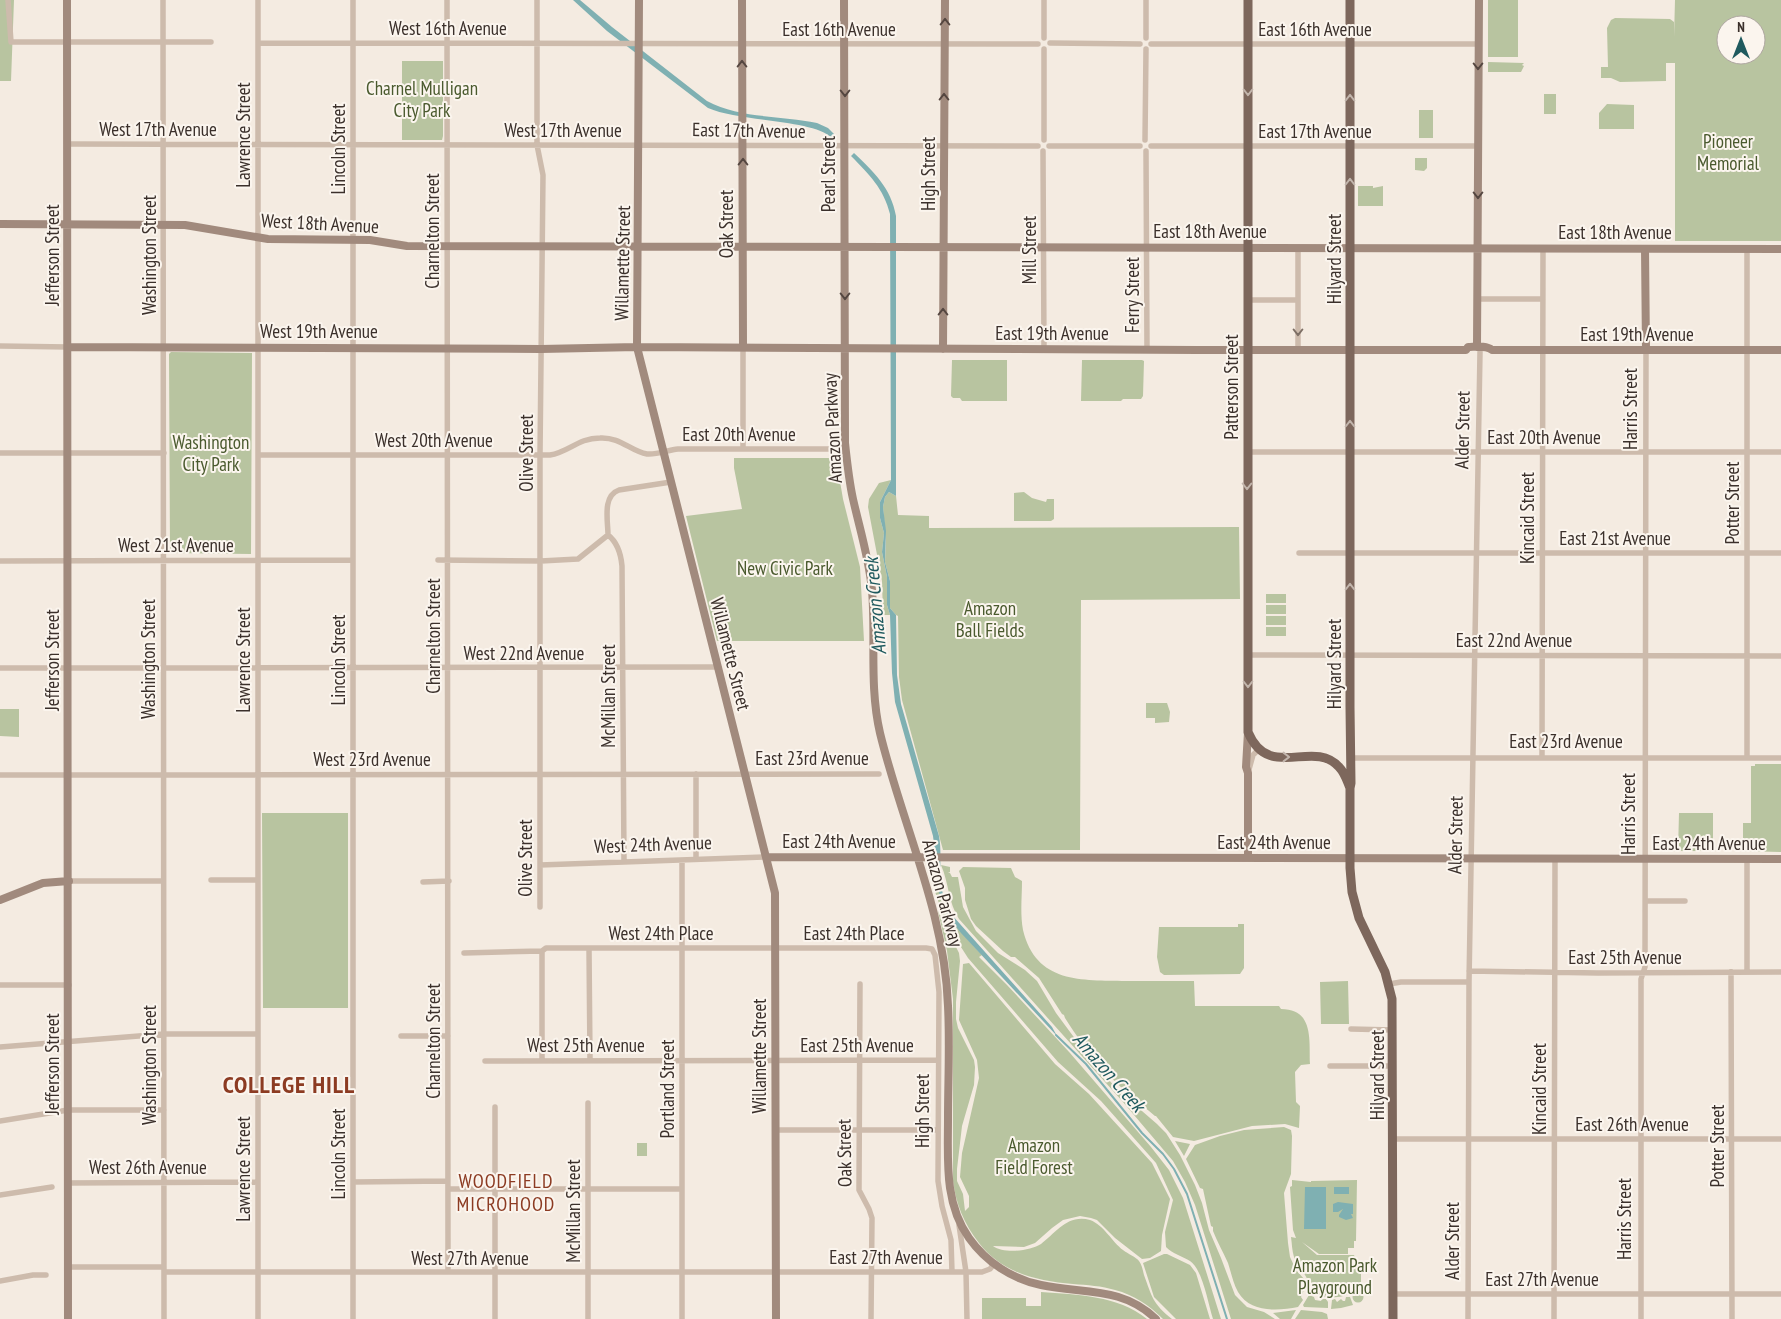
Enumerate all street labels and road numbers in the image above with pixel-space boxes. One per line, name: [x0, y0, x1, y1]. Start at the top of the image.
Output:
street label: West 16th Avenue: [389, 16, 507, 40]
street label: East 16th Avenue: [782, 17, 896, 41]
street label: East 16th Avenue: [1258, 17, 1372, 41]
street label: Lawrence Street: [231, 81, 255, 188]
street label: Lincoln Street: [326, 103, 350, 195]
street label: West 17th Avenue: [99, 117, 217, 141]
street label: East 17th Avenue: [692, 117, 806, 143]
street label: West 17th Avenue: [504, 118, 622, 142]
street label: East 17th Avenue: [1258, 119, 1372, 143]
street label: Pearl Street: [816, 135, 840, 212]
street label: High Street: [916, 136, 940, 211]
street label: Charnelton Street: [420, 172, 444, 289]
street label: Oak Street: [714, 189, 738, 258]
street label: Washington Street: [137, 194, 161, 315]
street label: Jefferson Street: [40, 204, 64, 307]
street label: Willamette Street: [609, 204, 635, 321]
street label: West 18th Avenue: [261, 208, 380, 238]
street label: Hilyard Street: [1322, 213, 1346, 304]
street label: Mill Street: [1017, 215, 1041, 284]
street label: East 18th Avenue: [1153, 219, 1267, 243]
street label: East 18th Avenue: [1558, 220, 1672, 244]
street label: Ferry Street: [1120, 256, 1144, 333]
street label: West 19th Avenue: [260, 319, 378, 343]
street label: East 19th Avenue: [995, 321, 1109, 345]
street label: East 19th Avenue: [1580, 322, 1694, 346]
street label: Patterson Street: [1219, 334, 1243, 440]
street label: Harris Street: [1618, 367, 1642, 450]
street label: Amazon Parkway: [817, 371, 847, 484]
street label: Alder Street: [1449, 390, 1475, 469]
street label: Olive Street: [514, 413, 538, 492]
street label: East 20th Avenue: [682, 422, 796, 446]
street label: East 20th Avenue: [1487, 425, 1601, 449]
street label: West 20th Avenue: [375, 428, 493, 452]
street label: Potter Street: [1720, 461, 1744, 544]
street label: Kincaid Street: [1515, 471, 1539, 564]
street label: East 21st Avenue: [1559, 526, 1671, 550]
street label: West 21st Avenue: [118, 533, 234, 557]
street label: Charnelton Street: [421, 577, 445, 694]
street label: Willamette Street: [705, 595, 757, 713]
street label: Washington Street: [136, 598, 160, 719]
street label: Lawrence Street: [231, 606, 255, 713]
street label: Jefferson Street: [40, 609, 64, 712]
street label: Lincoln Street: [326, 614, 350, 706]
street label: Hilyard Street: [1322, 618, 1346, 709]
street label: East 22nd Avenue: [1456, 628, 1572, 652]
street label: West 22nd Avenue: [464, 641, 585, 665]
street label: McMillan Street: [596, 644, 620, 748]
street label: East 23rd Avenue: [1509, 729, 1623, 753]
street label: East 23rd Avenue: [755, 746, 869, 770]
street label: West 23rd Avenue: [313, 747, 431, 771]
street label: Harris Street: [1616, 772, 1640, 855]
street label: Alder Street: [1442, 795, 1468, 874]
street label: Olive Street: [513, 818, 537, 897]
street label: East 24th Avenue: [782, 829, 896, 853]
street label: West 24th Avenue: [594, 830, 712, 858]
street label: East 24th Avenue: [1217, 830, 1331, 854]
street label: East 24th Avenue: [1652, 831, 1766, 855]
street label: Amazon Parkway: [917, 837, 969, 950]
street label: West 24th Place: [608, 921, 714, 945]
street label: East 24th Place: [803, 921, 905, 945]
street label: East 25th Avenue: [1568, 945, 1682, 969]
street label: Charnelton Street: [421, 982, 445, 1099]
street label: Willamette Street: [747, 998, 771, 1114]
street label: Washington Street: [137, 1004, 161, 1125]
street label: Jefferson Street: [40, 1013, 64, 1116]
street label: Hilyard Street: [1365, 1029, 1389, 1120]
street label: West 25th Avenue: [527, 1033, 645, 1057]
street label: East 25th Avenue: [800, 1033, 914, 1057]
street label: Portland Street: [655, 1039, 679, 1139]
street label: Kincaid Street: [1527, 1042, 1551, 1135]
street label: High Street: [910, 1073, 934, 1148]
street label: Potter Street: [1705, 1104, 1729, 1187]
street label: Lincoln Street: [326, 1108, 350, 1200]
street label: East 26th Avenue: [1575, 1112, 1689, 1136]
street label: Lawrence Street: [231, 1115, 255, 1222]
street label: Oak Street: [831, 1118, 857, 1187]
street label: West 26th Avenue: [89, 1155, 207, 1179]
street label: McMillan Street: [561, 1159, 585, 1263]
street label: Harris Street: [1612, 1177, 1636, 1260]
street label: Alder Street: [1440, 1201, 1464, 1280]
street label: East 27th Avenue: [829, 1245, 943, 1269]
street label: West 27th Avenue: [411, 1246, 529, 1270]
street label: East 27th Avenue: [1485, 1267, 1599, 1291]

